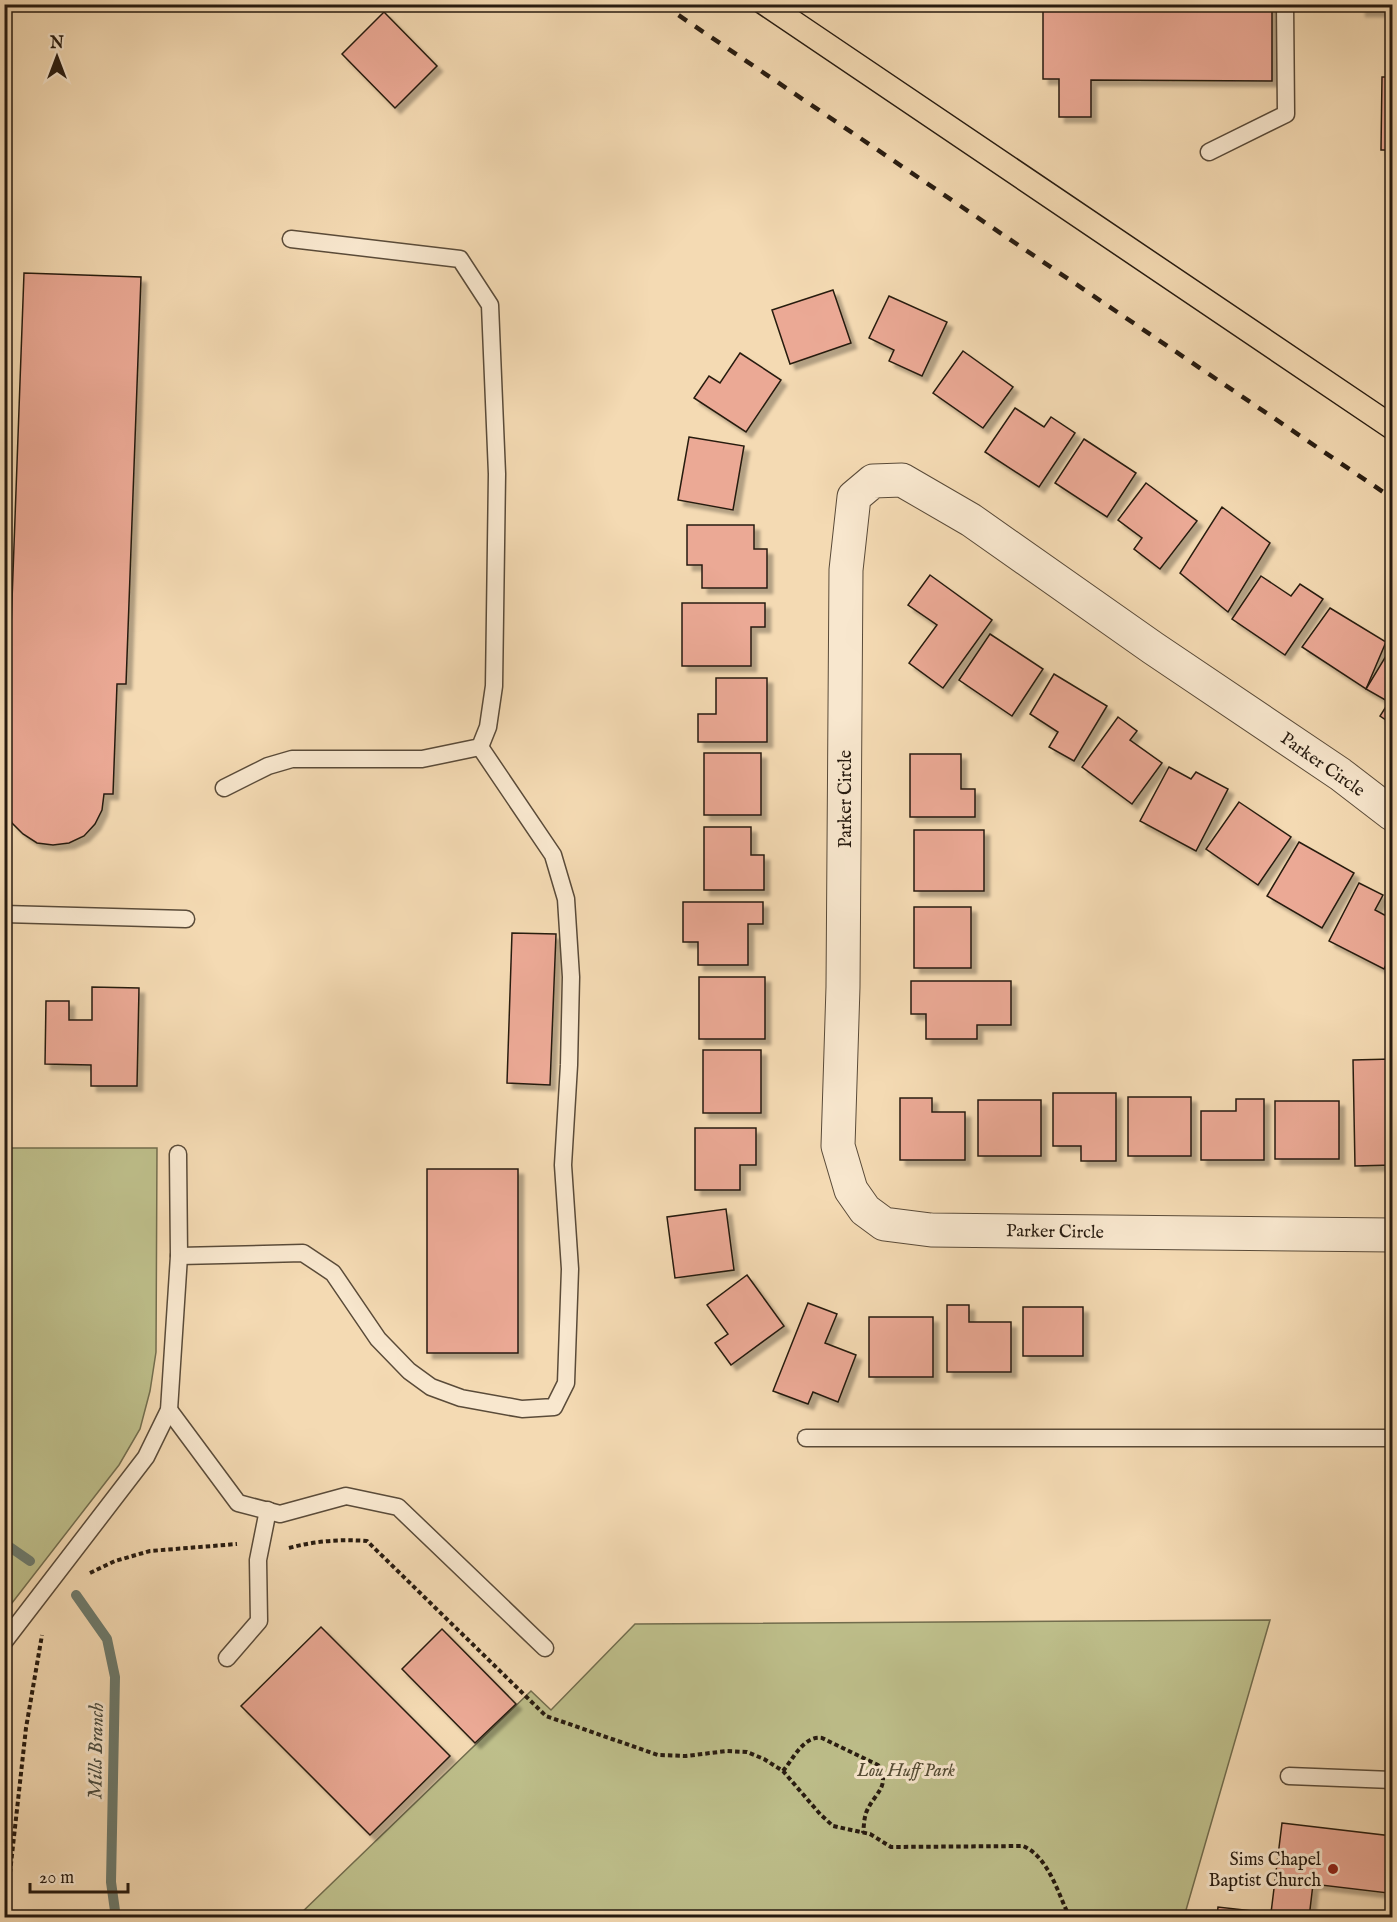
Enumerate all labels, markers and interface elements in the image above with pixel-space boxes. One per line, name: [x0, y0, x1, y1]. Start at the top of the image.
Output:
north arrow: [27, 27, 87, 87]
text: N: [49, 34, 64, 54]
street label: Parker Circle: [1275, 728, 1369, 803]
street label: Parker Circle: [835, 750, 858, 848]
street label: Parker Circle: [1006, 1220, 1104, 1245]
water label: Mills Branch: [83, 1702, 110, 1800]
park label: Lou Huff Park: [856, 1760, 955, 1783]
place label: Sims Chapel Baptist Church: [1209, 1849, 1321, 1893]
scale bar: [30, 1856, 128, 1894]
marker: Sims Chapel Baptist Church: [1326, 1862, 1340, 1876]
text: 20 m: [39, 1867, 74, 1890]

